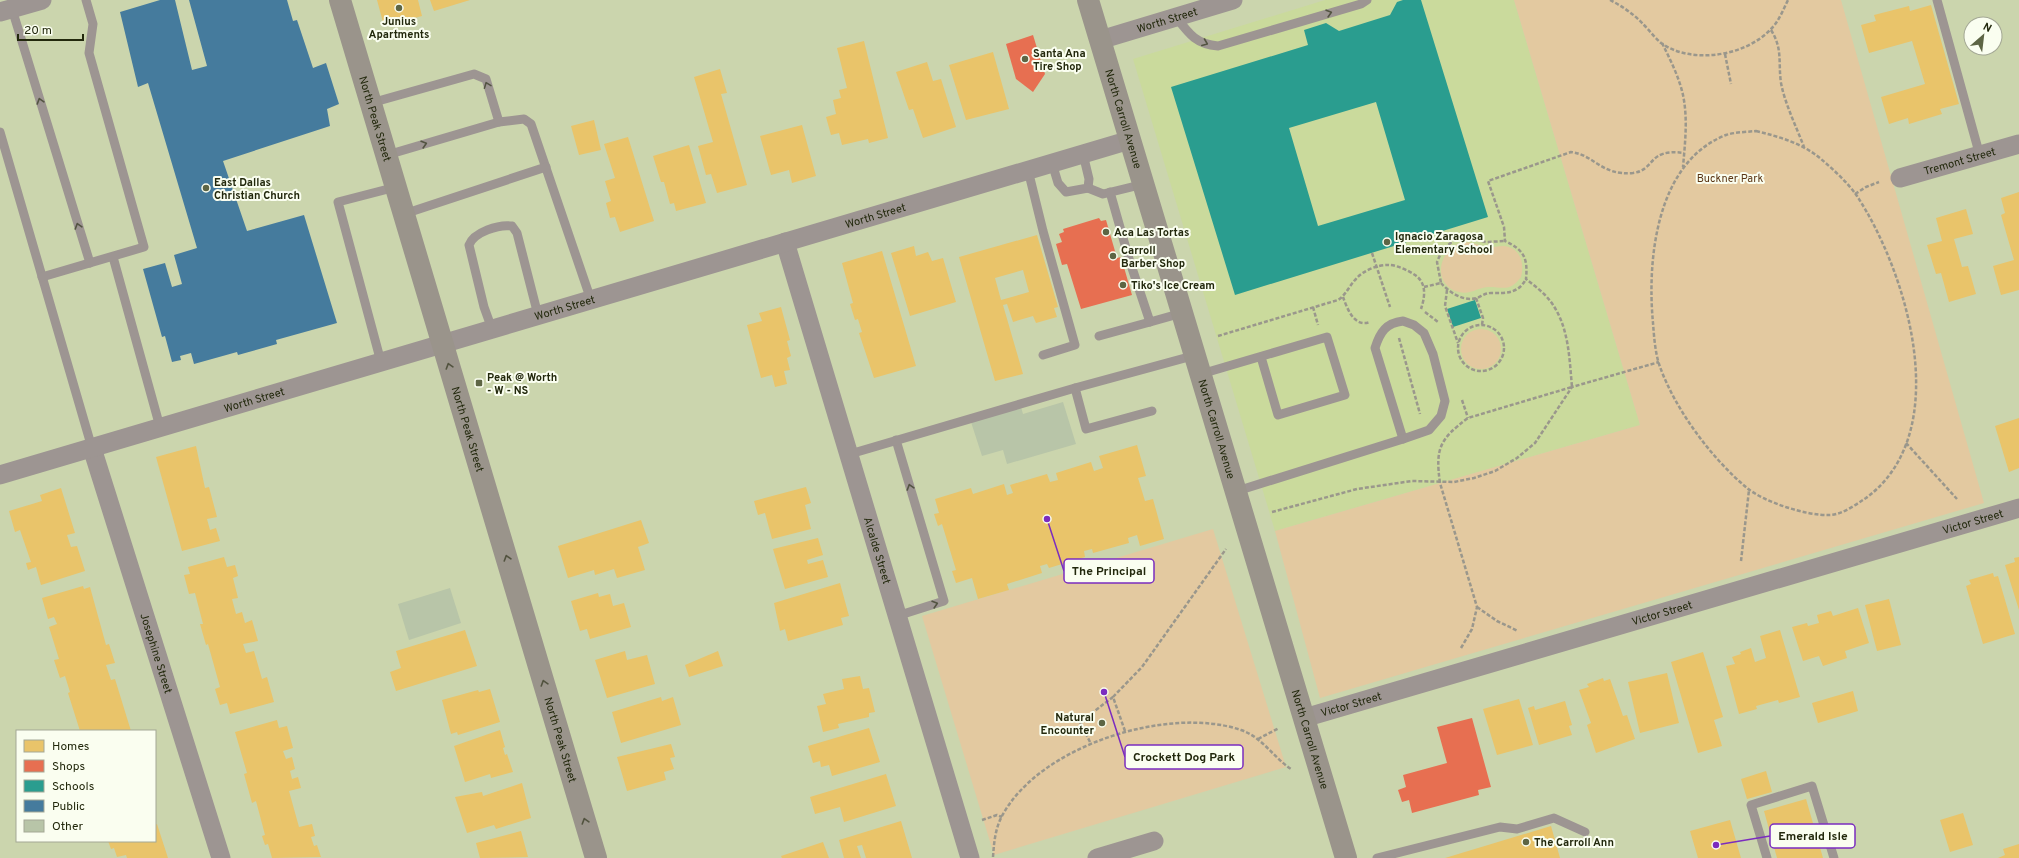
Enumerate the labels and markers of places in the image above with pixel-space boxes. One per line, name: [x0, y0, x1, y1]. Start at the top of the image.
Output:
marker: Junius Apartments: [394, 3, 404, 13]
place label: Junius Apartments: [369, 15, 429, 42]
place label: Santa Ana Tire Shop: [1033, 47, 1086, 74]
marker: Santa Ana Tire Shop: [1020, 54, 1030, 64]
place label: East Dallas Christian Church: [214, 176, 300, 203]
marker: East Dallas Christian Church: [201, 183, 211, 193]
place label: Aca Las Tortas: [1114, 226, 1189, 240]
marker: Aca Las Tortas: [1101, 227, 1111, 237]
place label: Ignacio Zaragosa Elementary School: [1395, 230, 1492, 257]
marker: Ignacio Zaragosa Elementary School: [1382, 237, 1392, 247]
place label: Carroll Barber Shop: [1121, 244, 1185, 271]
marker: Carroll Barber Shop: [1108, 251, 1118, 261]
place label: Tiko's Ice Cream: [1131, 279, 1215, 293]
marker: Tiko's Ice Cream: [1118, 280, 1128, 290]
place label: Peak @ Worth - W - NS: [487, 371, 557, 398]
marker: Peak @ Worth - W - NS: [474, 378, 484, 388]
callout: The Principal: [1064, 559, 1154, 583]
place label: Natural Encounter: [1041, 711, 1094, 738]
marker: Natural Encounter: [1097, 718, 1107, 728]
callout: Crockett Dog Park: [1125, 745, 1243, 769]
callout: Emerald Isle: [1770, 824, 1855, 848]
place label: The Carroll Ann: [1534, 836, 1614, 850]
marker: The Carroll Ann: [1521, 837, 1531, 847]

